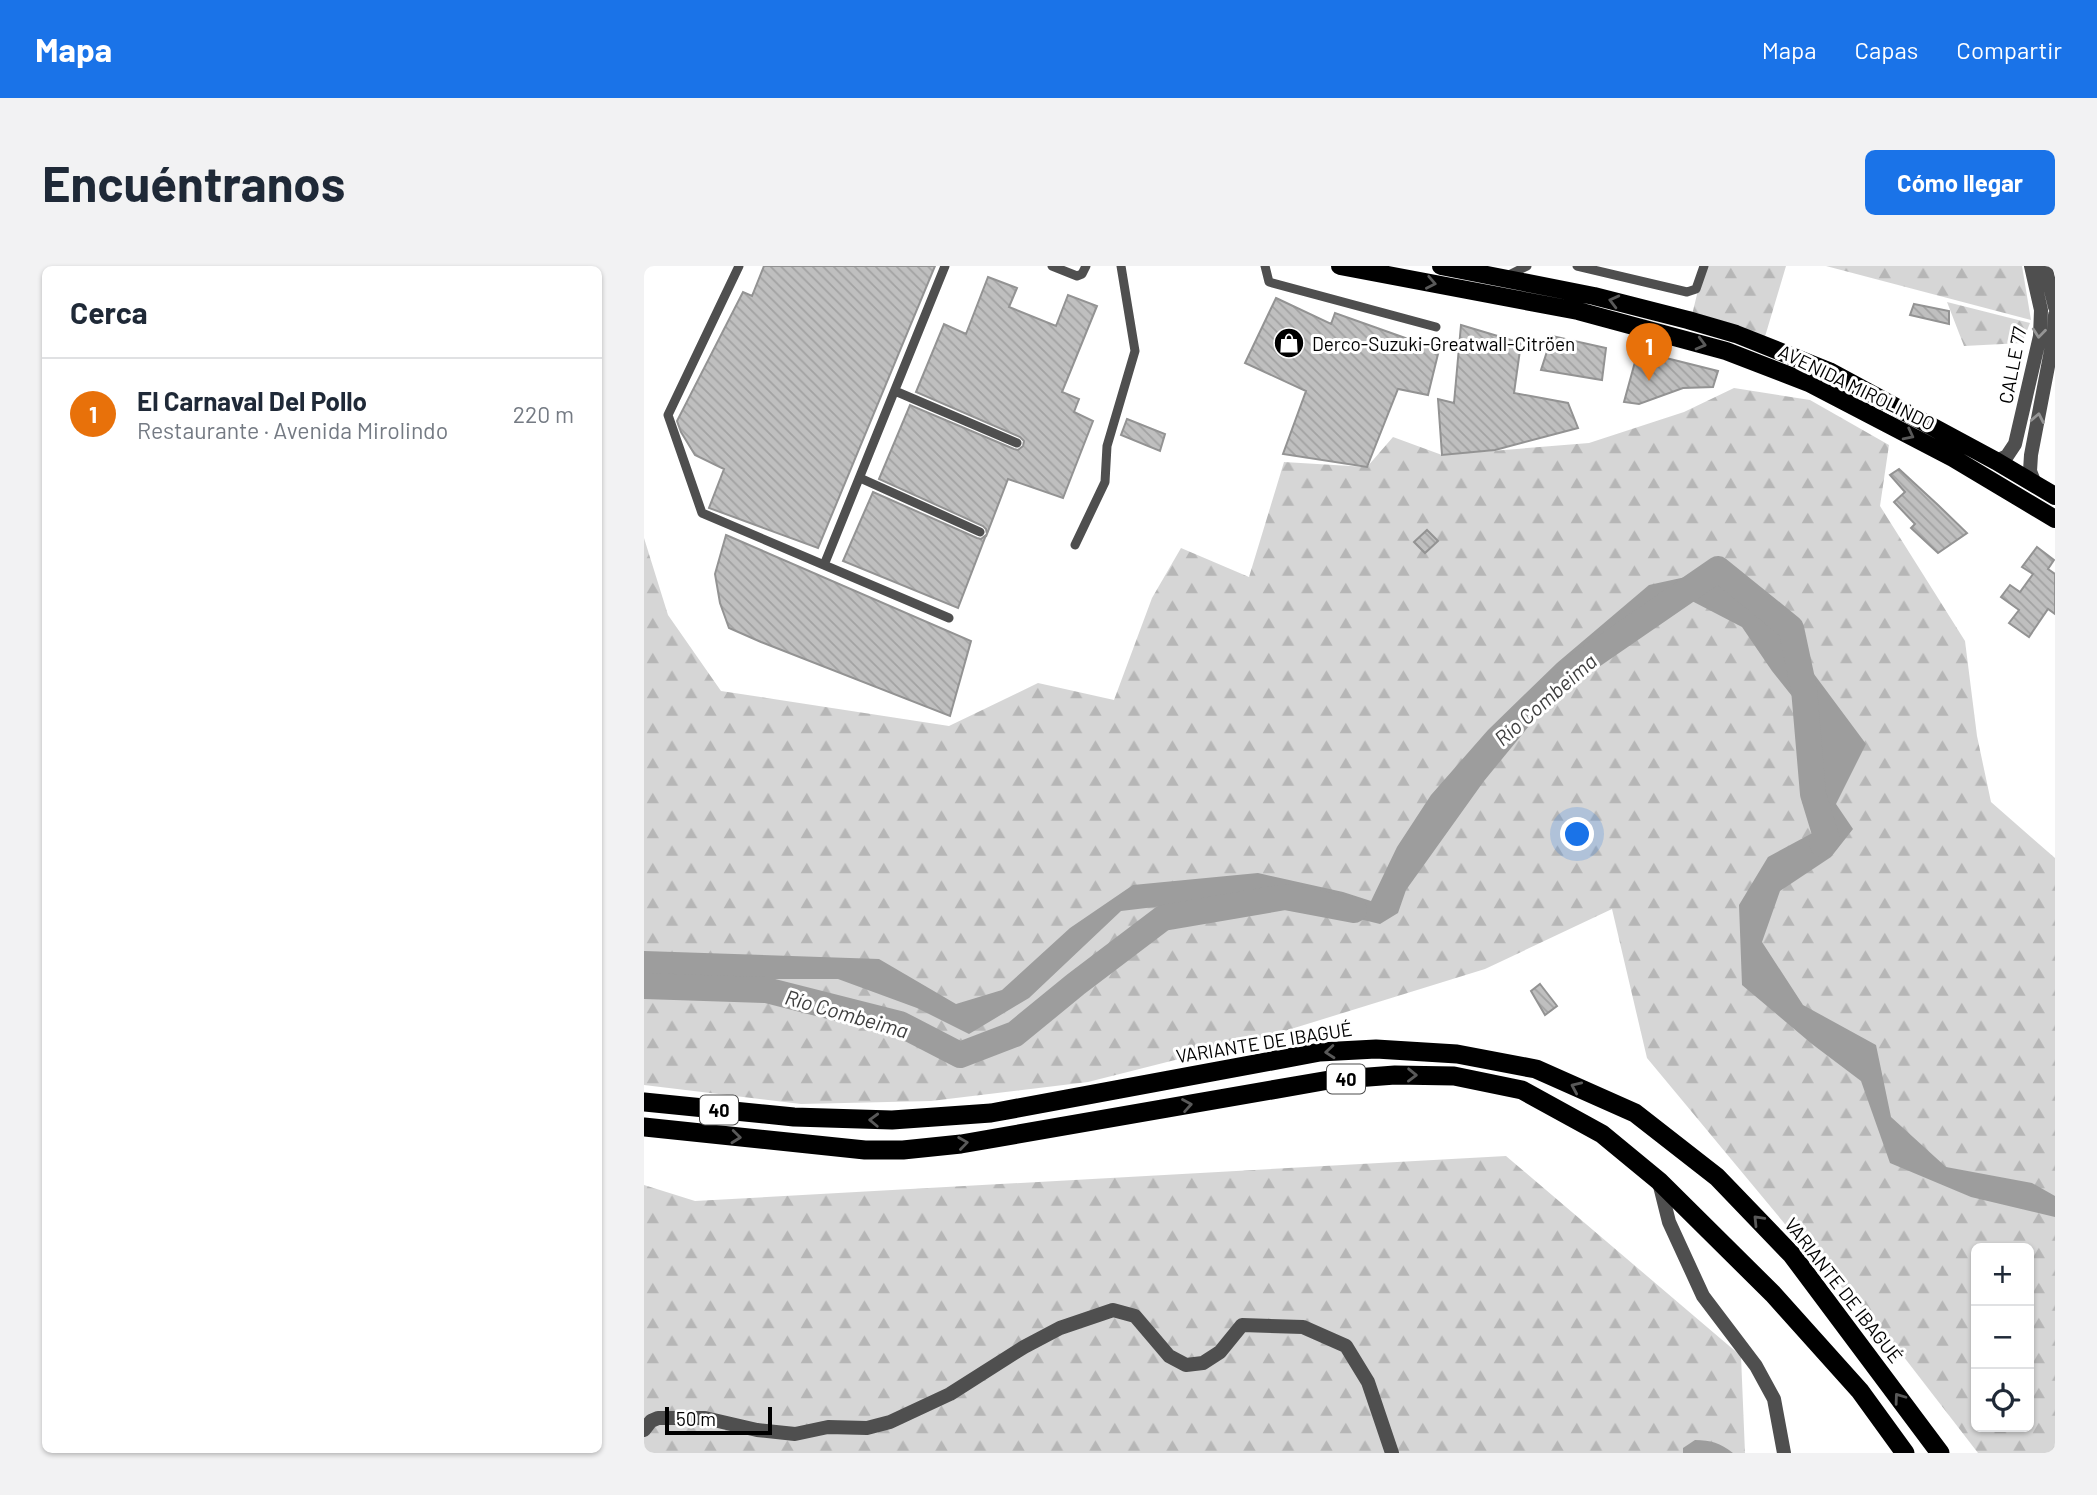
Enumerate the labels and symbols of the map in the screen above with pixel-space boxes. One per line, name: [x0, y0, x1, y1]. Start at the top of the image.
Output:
one-way arrow: [1425, 275, 1437, 290]
one-way arrow: [1608, 295, 1620, 309]
pin: 1: [1626, 323, 1672, 381]
street label: CALLE 77: [1993, 325, 2031, 405]
shop icon: Derco-Suzuki-Greatwall-Citröen: [1272, 326, 1306, 360]
one-way arrow: [2032, 328, 2047, 339]
place label: Derco-Suzuki-Greatwall-Citröen: [1312, 332, 1575, 355]
one-way arrow: [1694, 336, 1706, 350]
street label: AVENIDA MIROLINDO: [1775, 339, 1939, 435]
one-way arrow: [2030, 412, 2045, 424]
one-way arrow: [1901, 426, 1914, 440]
water label: Río Combeima: [1489, 648, 1601, 750]
your location: [1560, 817, 1594, 851]
water label: Río Combeima: [782, 983, 912, 1043]
street label: VARIANTE DE IBAGUÉ: [1174, 1017, 1354, 1067]
one-way arrow: [1324, 1044, 1335, 1059]
road number: 40: [1327, 1064, 1365, 1094]
one-way arrow: [1407, 1068, 1418, 1083]
one-way arrow: [1571, 1081, 1584, 1095]
road number: 40: [700, 1096, 738, 1124]
one-way arrow: [1181, 1098, 1193, 1113]
one-way arrow: [868, 1112, 879, 1127]
one-way arrow: [730, 1130, 742, 1145]
one-way arrow: [957, 1136, 969, 1151]
street label: VARIANTE DE IBAGUÉ: [1780, 1213, 1908, 1367]
one-way arrow: [1754, 1215, 1767, 1228]
one-way arrow: [1895, 1393, 1907, 1406]
scale bar: [665, 1404, 772, 1436]

